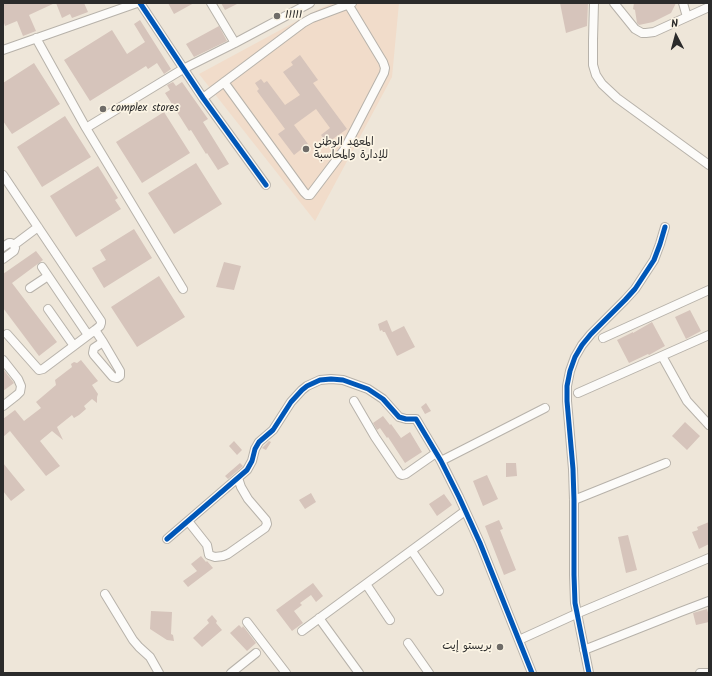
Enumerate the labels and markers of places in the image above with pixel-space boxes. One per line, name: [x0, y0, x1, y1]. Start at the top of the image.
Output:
place label: 11111: [285, 9, 302, 23]
marker: 11111: [272, 11, 282, 21]
place label: complex stores: [111, 102, 179, 116]
marker: complex stores: [98, 104, 108, 114]
place label: المعهد الوطني للإدارة والمحاسبة: [314, 136, 388, 162]
marker: المعهد الوطني للإدارة والمحاسبة: [301, 144, 311, 154]
place label: بريستو إيت: [442, 640, 492, 654]
marker: بريستو إيت: [495, 642, 505, 652]

